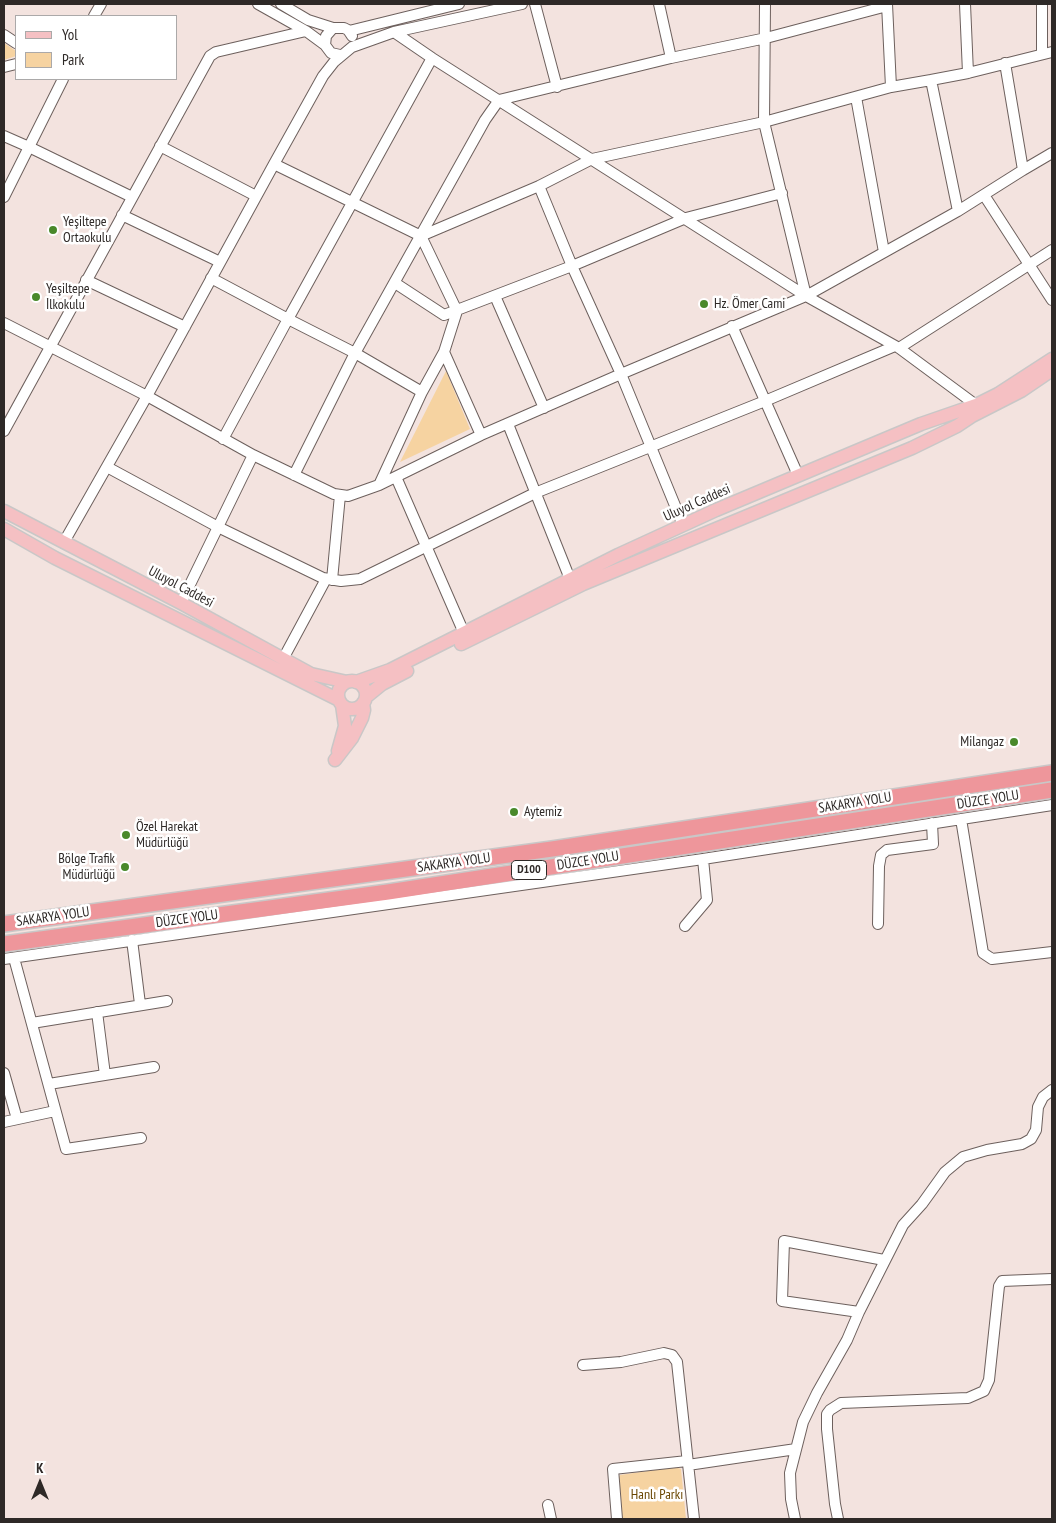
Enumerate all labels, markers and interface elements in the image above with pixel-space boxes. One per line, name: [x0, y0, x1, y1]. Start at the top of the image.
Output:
legend: [15, 15, 178, 80]
text: Yol: [62, 25, 78, 44]
text: Park: [62, 50, 84, 69]
place label: Yeşiltepe Ortaokulu: [63, 214, 111, 246]
marker: Yeşiltepe Ortaokulu: [47, 224, 59, 236]
place label: Yeşiltepe İlkokulu: [46, 281, 90, 314]
marker: Yeşiltepe İlkokulu: [30, 291, 42, 303]
place label: Hz. Ömer Cami: [714, 296, 785, 312]
marker: Hz. Ömer Cami: [698, 298, 710, 310]
street label: Uluyol Caddesi: [661, 481, 733, 525]
street label: Uluyol Caddesi: [145, 563, 217, 611]
place label: Milangaz: [960, 734, 1004, 750]
marker: Milangaz: [1008, 736, 1020, 748]
street label: DÜZCE YOLU: [956, 787, 1020, 813]
street label: SAKARYA YOLU: [817, 789, 893, 817]
place label: Aytemiz: [524, 804, 562, 820]
marker: Aytemiz: [508, 806, 520, 818]
place label: Özel Harekat Müdürlüğü: [136, 819, 198, 852]
marker: Özel Harekat Müdürlüğü: [120, 829, 132, 841]
street label: DÜZCE YOLU: [556, 848, 620, 874]
street label: SAKARYA YOLU: [416, 850, 492, 876]
place label: Bölge Trafik Müdürlüğü: [58, 851, 115, 884]
road number: D100: [512, 860, 546, 880]
marker: Bölge Trafik Müdürlüğü: [119, 861, 131, 873]
street label: SAKARYA YOLU: [15, 904, 91, 930]
street label: DÜZCE YOLU: [155, 906, 219, 932]
north arrow: [15, 1458, 65, 1508]
text: K: [36, 1459, 44, 1477]
park label: Hanlı Parkı: [631, 1487, 683, 1503]

